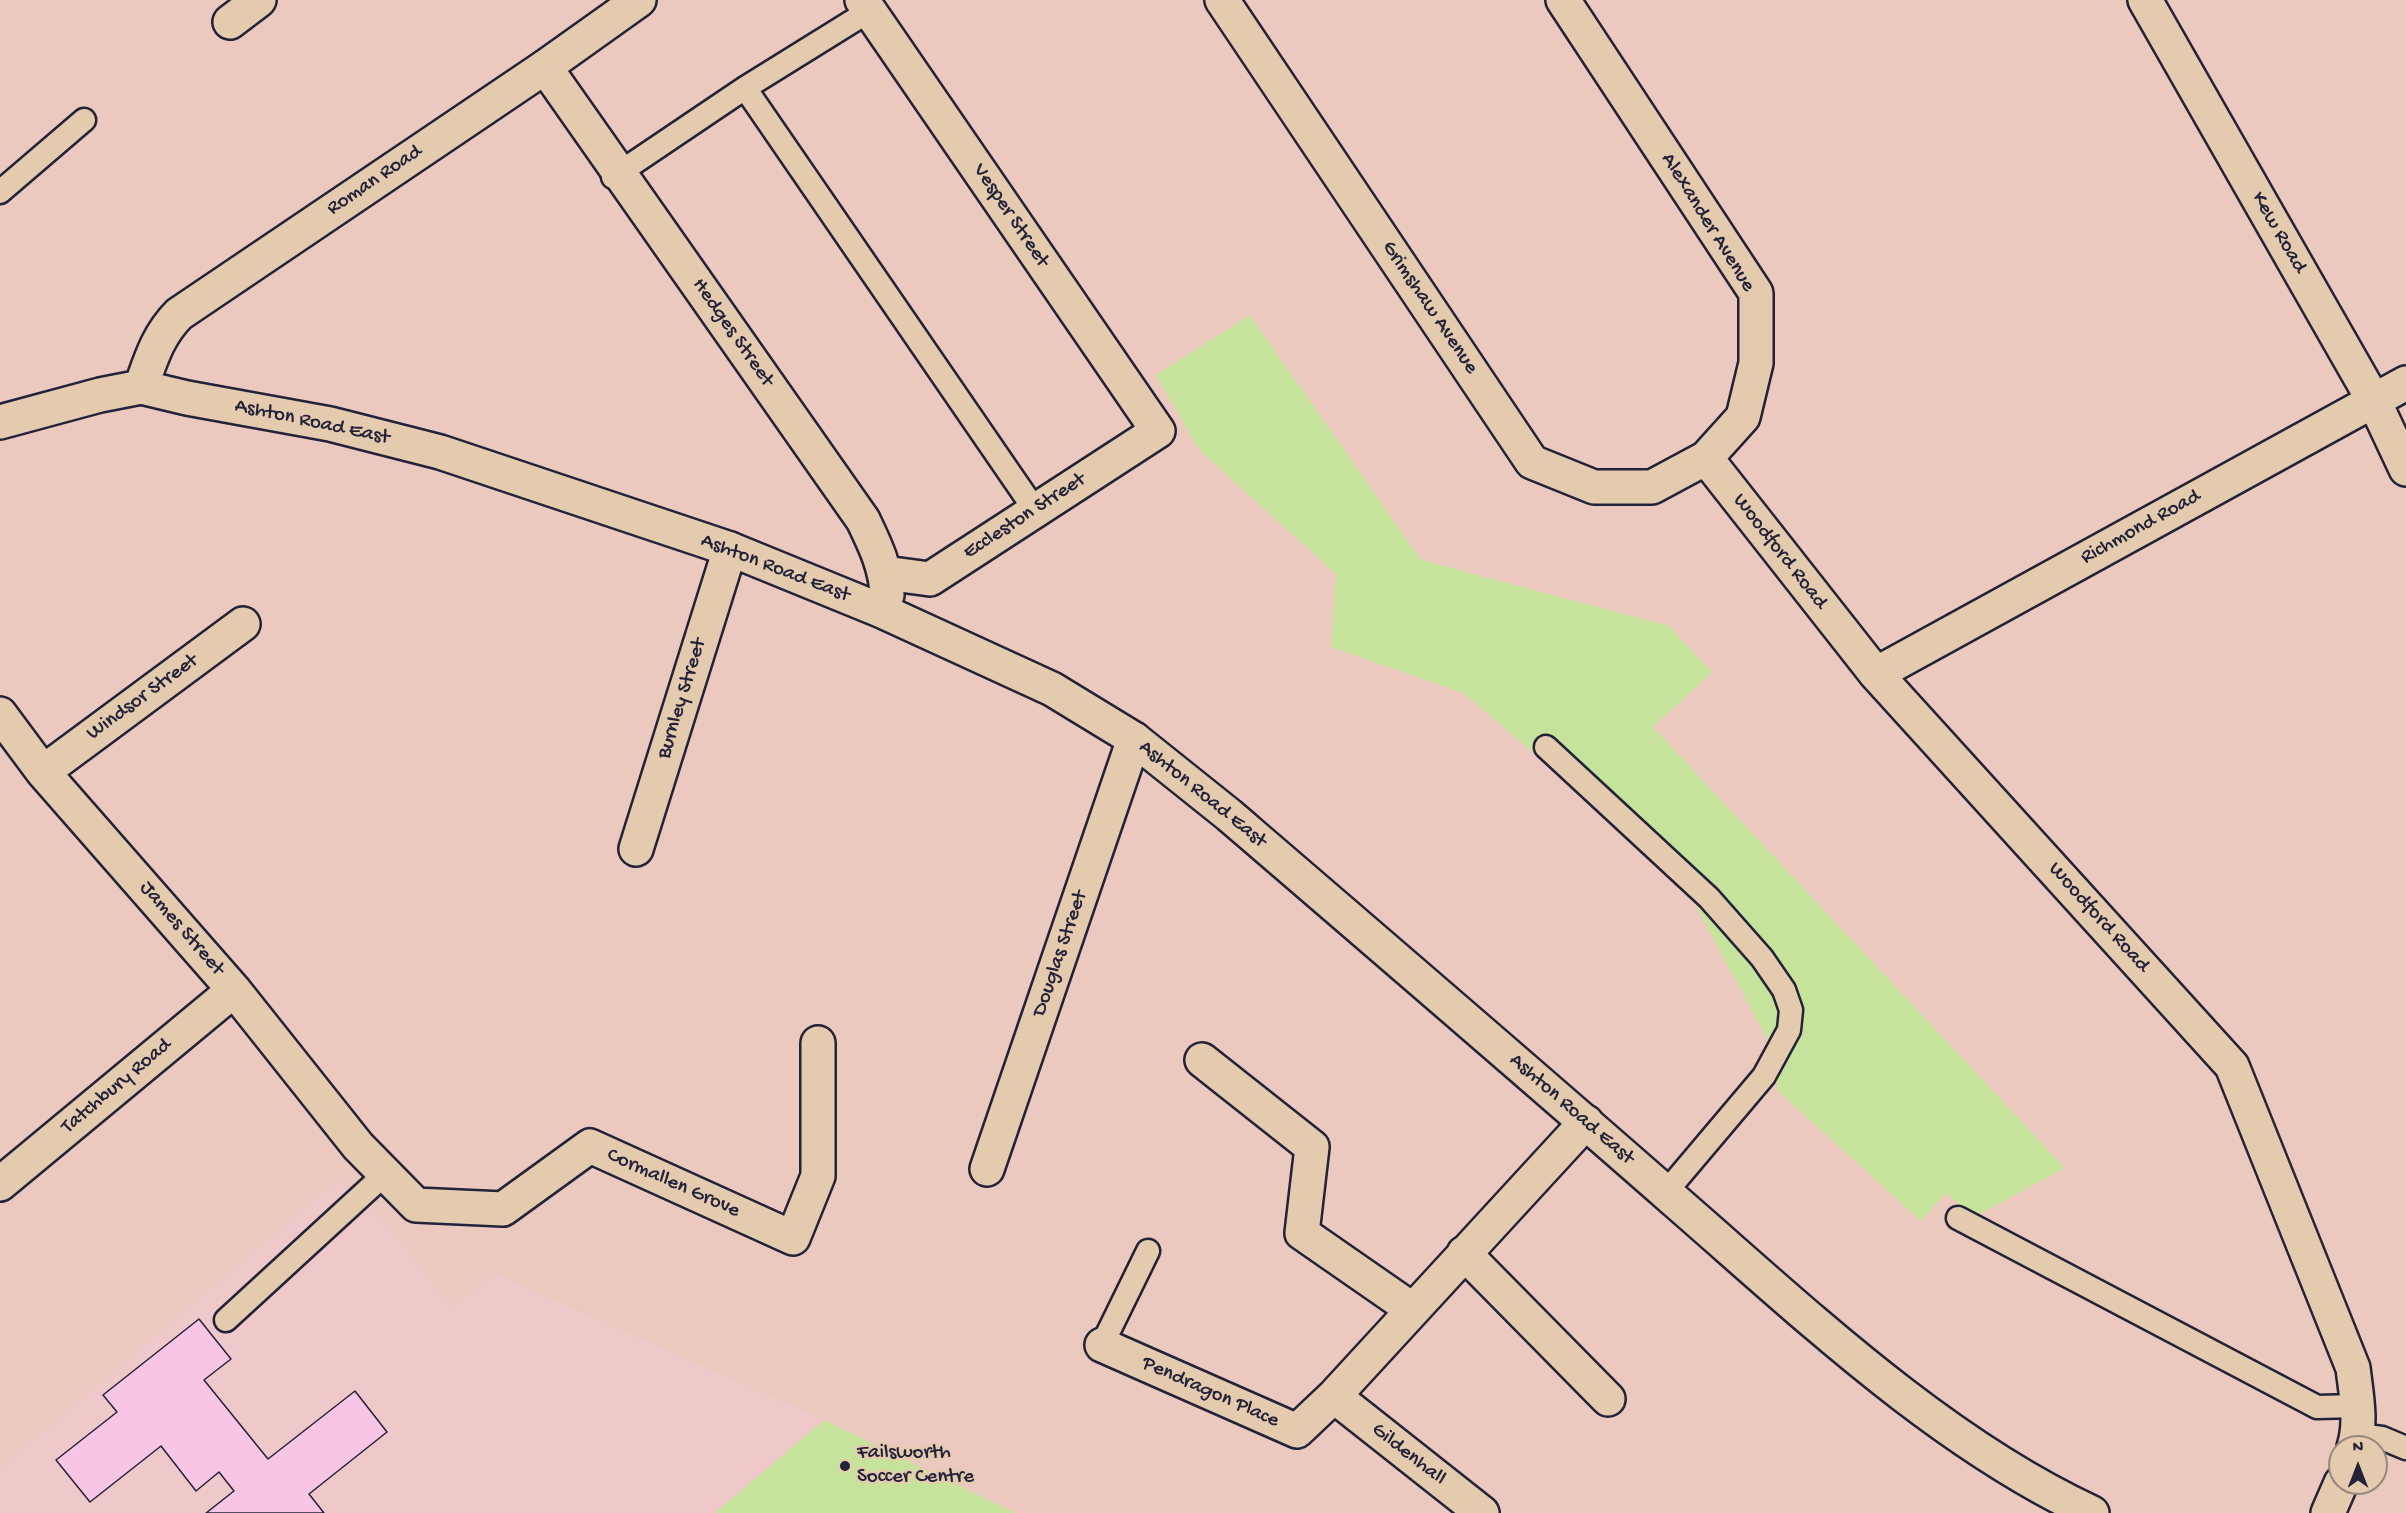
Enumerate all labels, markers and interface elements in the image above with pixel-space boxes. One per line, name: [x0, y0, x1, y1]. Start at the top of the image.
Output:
street label: Roman Road: [323, 140, 427, 222]
street label: Alexander Avenue: [1654, 149, 1760, 297]
street label: Vesper Street: [966, 159, 1054, 273]
street label: Kew Road: [2245, 188, 2311, 278]
street label: Grimshaw Avenue: [1375, 237, 1483, 379]
street label: Hedges Street: [685, 274, 779, 392]
street label: Ashton Road East: [232, 394, 392, 452]
street label: Eccleston Street: [959, 468, 1091, 566]
street label: Richmond Road: [2077, 485, 2205, 571]
street label: Woodford Road: [1726, 489, 1832, 615]
street label: Ashton Road East: [697, 529, 853, 609]
street label: Burnley Street: [653, 636, 713, 762]
street label: Windsor Street: [82, 649, 204, 747]
street label: Ashton Road East: [1133, 736, 1271, 854]
street label: Woodford Road: [2042, 858, 2154, 978]
street label: James Street: [133, 876, 229, 982]
street label: Douglas Street: [1028, 888, 1094, 1020]
street label: Tatchbury Road: [57, 1034, 177, 1140]
street label: Ashton Road East: [1503, 1049, 1639, 1171]
street label: Cormallen Grove: [603, 1143, 743, 1225]
street label: Pendragon Place: [1138, 1352, 1282, 1434]
street label: Gildenhall: [1366, 1418, 1450, 1492]
north arrow: [2328, 1435, 2388, 1495]
text: N: [2353, 1439, 2363, 1458]
place label: Failsworth Soccer Centre: [857, 1441, 974, 1491]
marker: Failsworth Soccer Centre: [838, 1459, 852, 1473]

